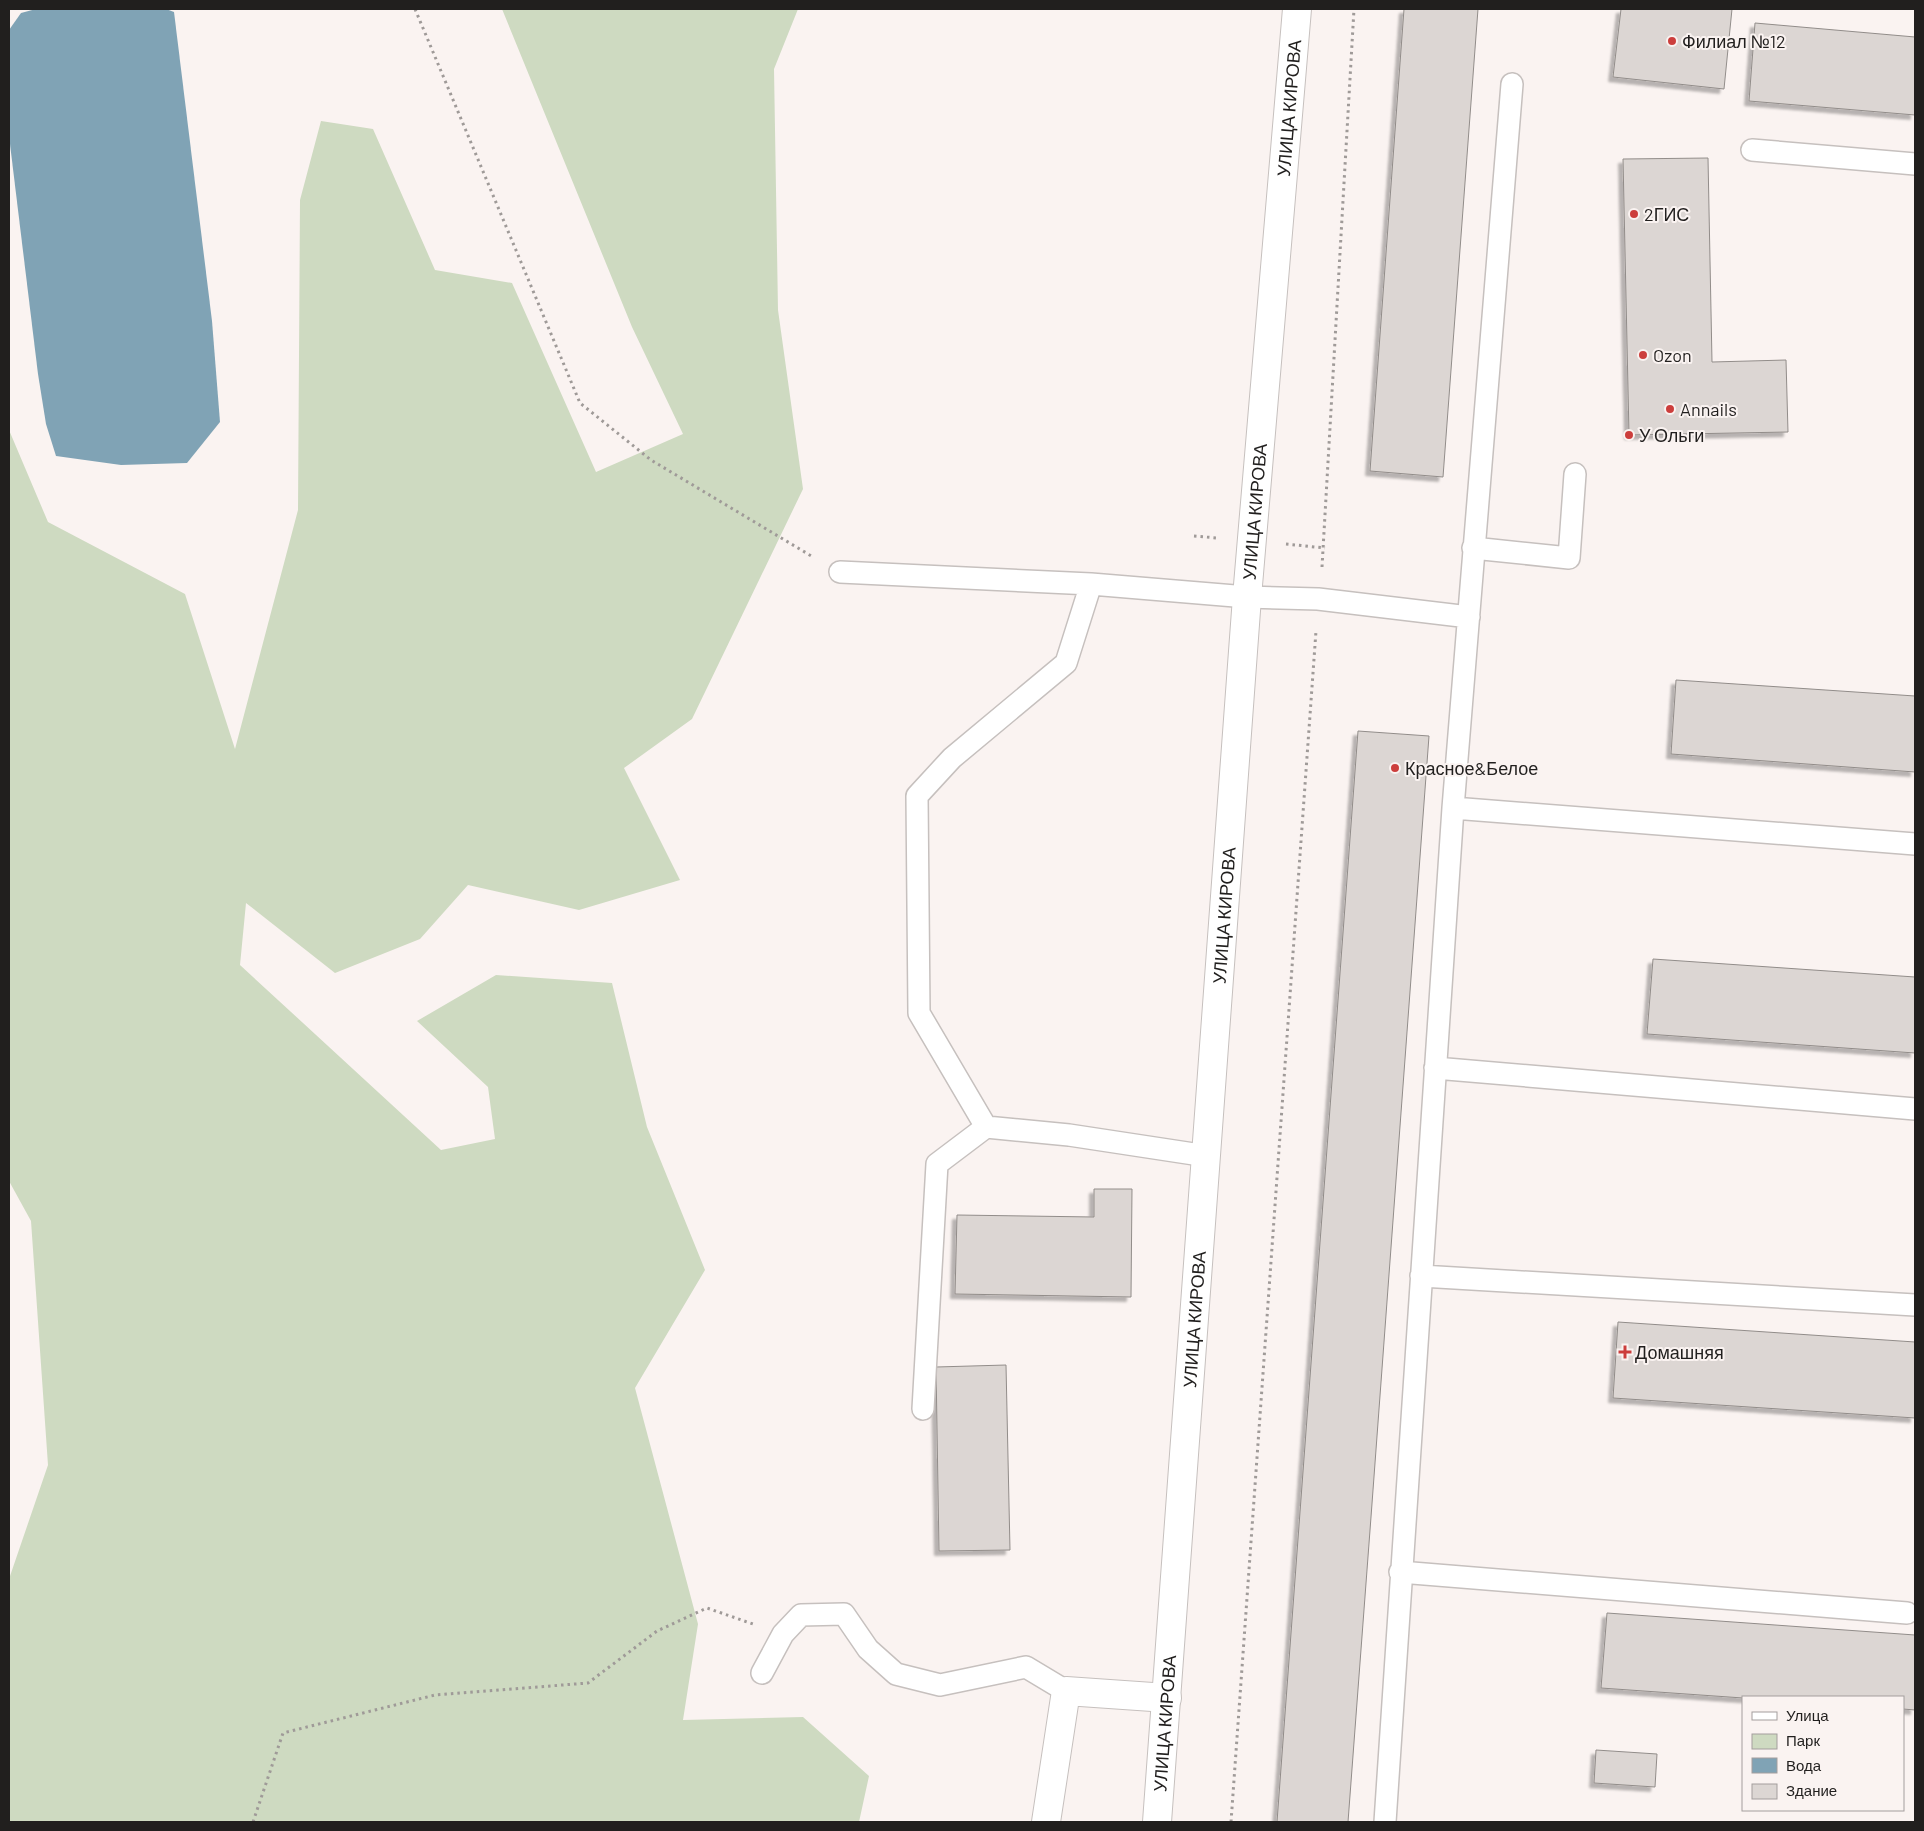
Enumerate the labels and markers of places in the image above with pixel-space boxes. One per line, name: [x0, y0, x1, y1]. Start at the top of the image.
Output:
place label: Филиал №12: [1682, 30, 1786, 52]
marker: Филиал №12: [1666, 35, 1678, 47]
place label: 2ГИС: [1644, 203, 1689, 225]
marker: 2ГИС: [1628, 208, 1640, 220]
place label: Ozon: [1653, 344, 1692, 366]
marker: Ozon: [1637, 349, 1649, 361]
place label: Annails: [1680, 398, 1737, 420]
marker: Annails: [1664, 403, 1676, 415]
place label: У Ольги: [1639, 424, 1704, 446]
marker: У Ольги: [1623, 429, 1635, 441]
place label: Красное&Белое: [1405, 757, 1538, 779]
marker: Красное&Белое: [1389, 762, 1401, 774]
place label: Домашняя: [1635, 1341, 1724, 1363]
marker: Домашняя: [1619, 1346, 1631, 1358]

